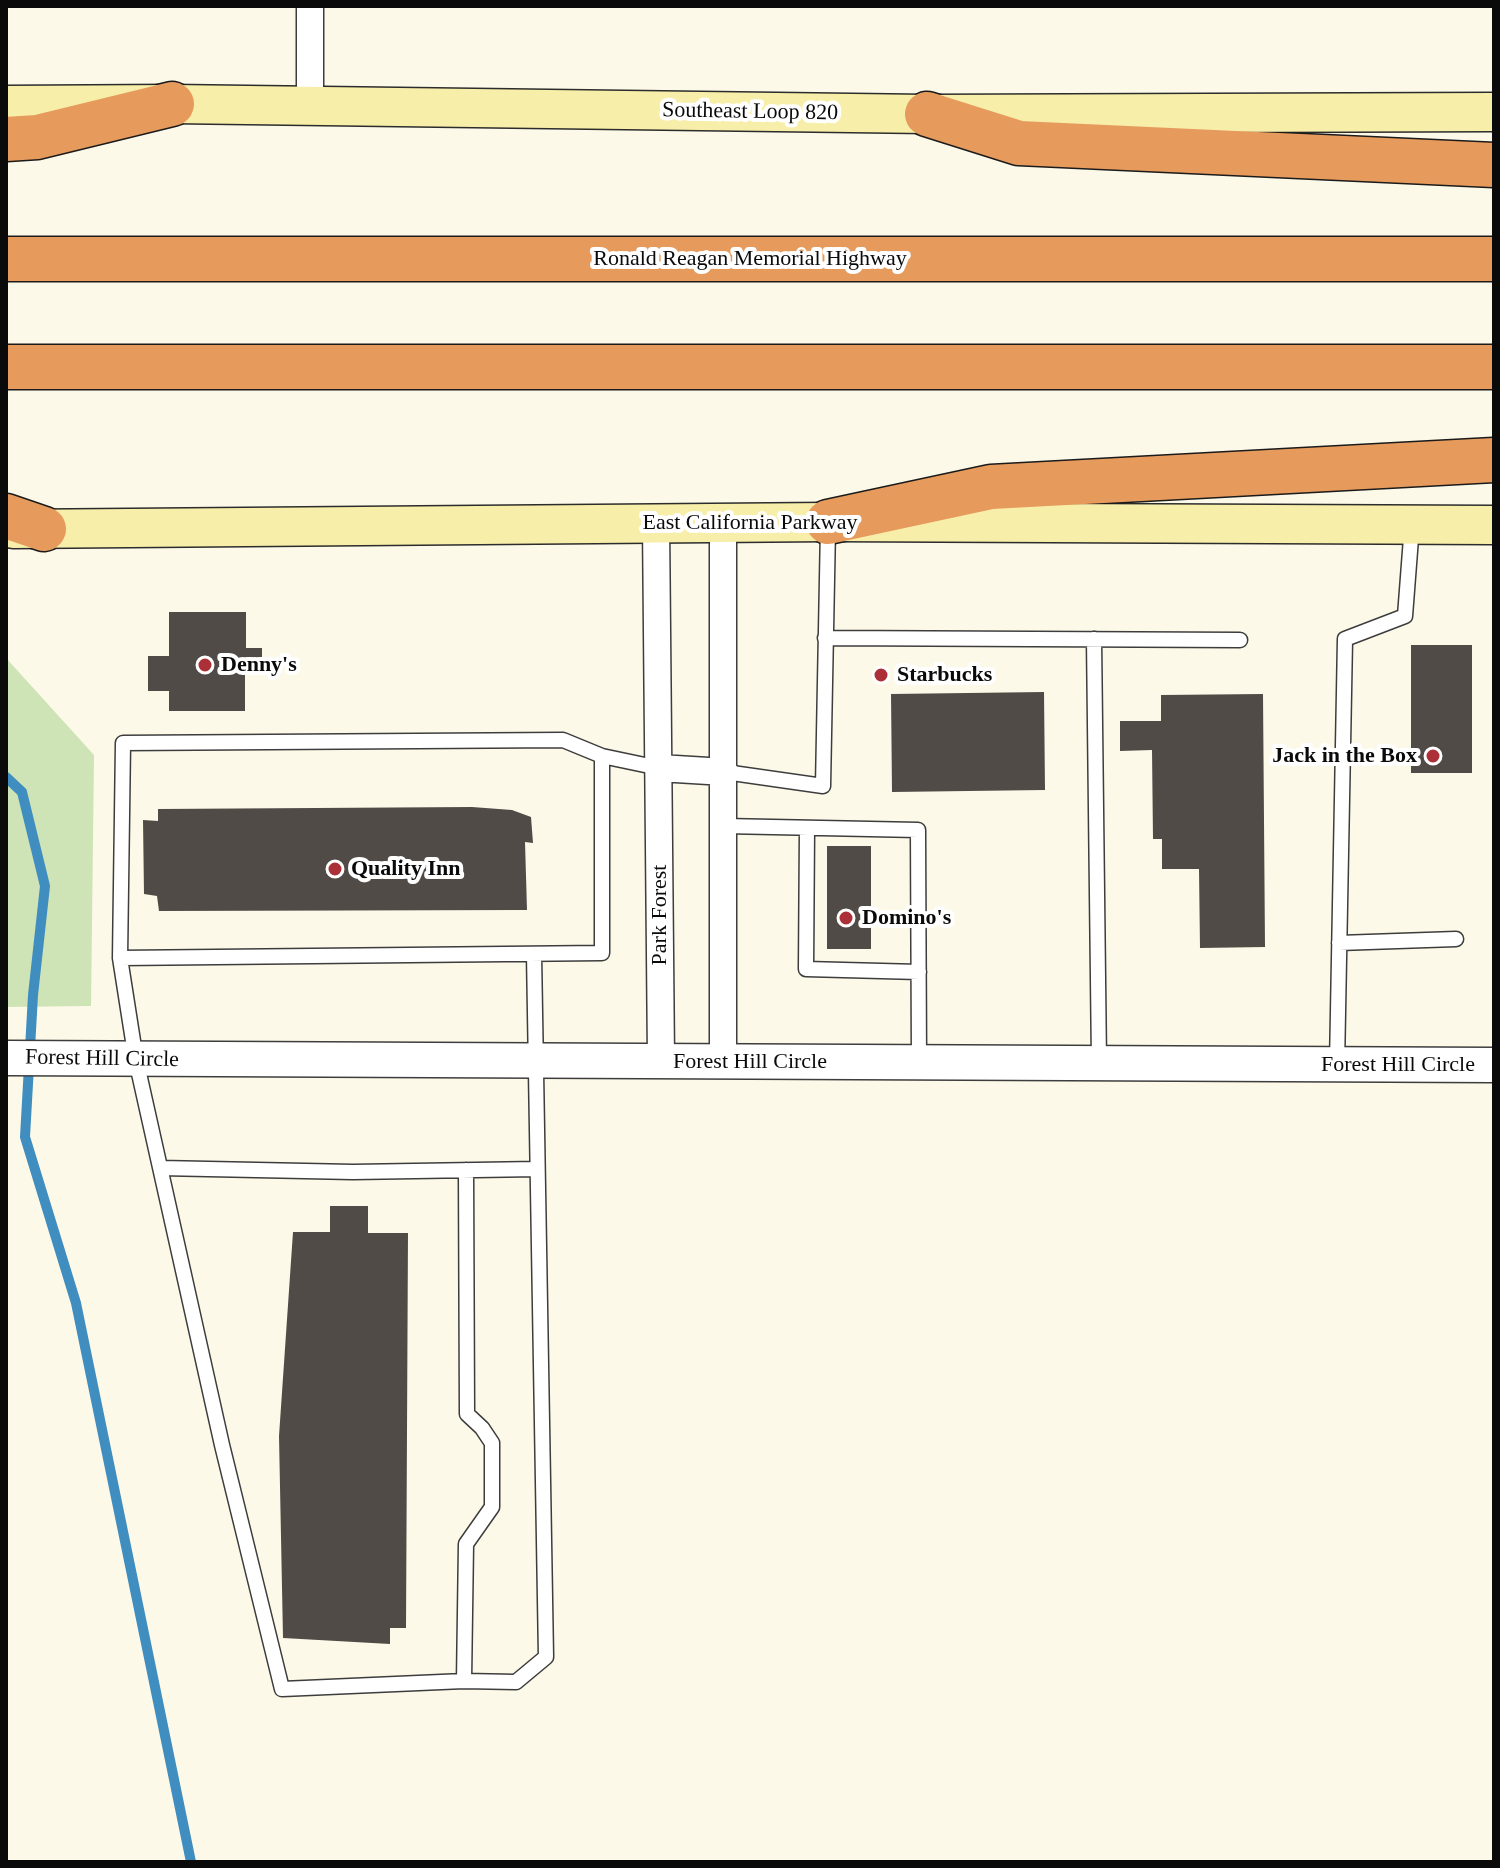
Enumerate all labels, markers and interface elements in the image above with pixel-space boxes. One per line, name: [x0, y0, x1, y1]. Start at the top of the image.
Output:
street label: Southeast Loop 820: [662, 97, 838, 127]
street label: Ronald Reagan Memorial Highway: [593, 246, 907, 272]
street label: East California Parkway: [642, 510, 858, 536]
place label: Denny's: [221, 652, 297, 678]
marker: Denny's: [196, 656, 214, 674]
place label: Starbucks: [897, 662, 992, 688]
marker: Starbucks: [872, 666, 890, 684]
place label: Jack in the Box: [1272, 743, 1417, 769]
marker: Jack in the Box: [1424, 747, 1442, 765]
place label: Quality Inn: [351, 856, 460, 882]
marker: Quality Inn: [326, 860, 344, 878]
street label: Park Forest: [647, 865, 673, 965]
place label: Domino's: [862, 905, 951, 931]
marker: Domino's: [837, 909, 855, 927]
street label: Forest Hill Circle: [25, 1044, 179, 1074]
street label: Forest Hill Circle: [673, 1049, 827, 1075]
street label: Forest Hill Circle: [1321, 1052, 1475, 1078]

